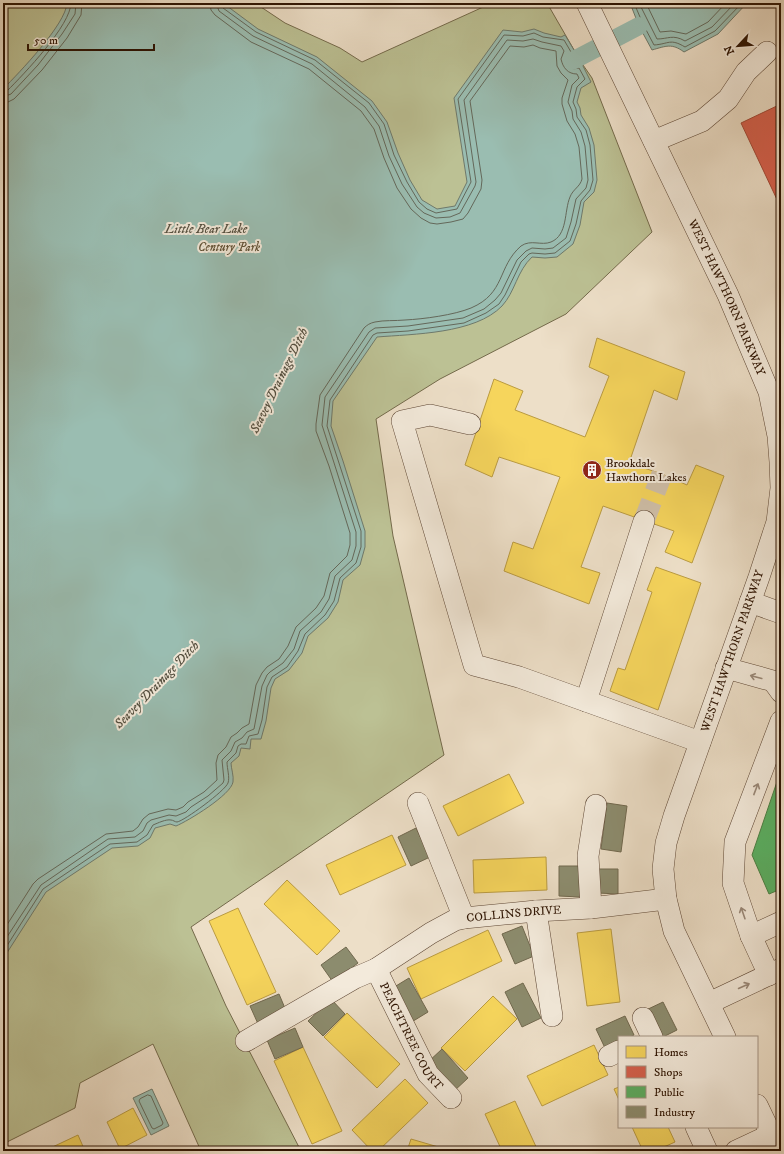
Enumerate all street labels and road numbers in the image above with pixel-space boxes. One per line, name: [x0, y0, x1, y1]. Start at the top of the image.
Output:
street label: WEST HAWTHORN PARKWAY: [684, 216, 768, 378]
street label: WEST HAWTHORN PARKWAY: [697, 568, 767, 735]
street label: COLLINS DRIVE: [466, 903, 562, 926]
street label: PEACHTREE COURT: [376, 980, 446, 1093]

